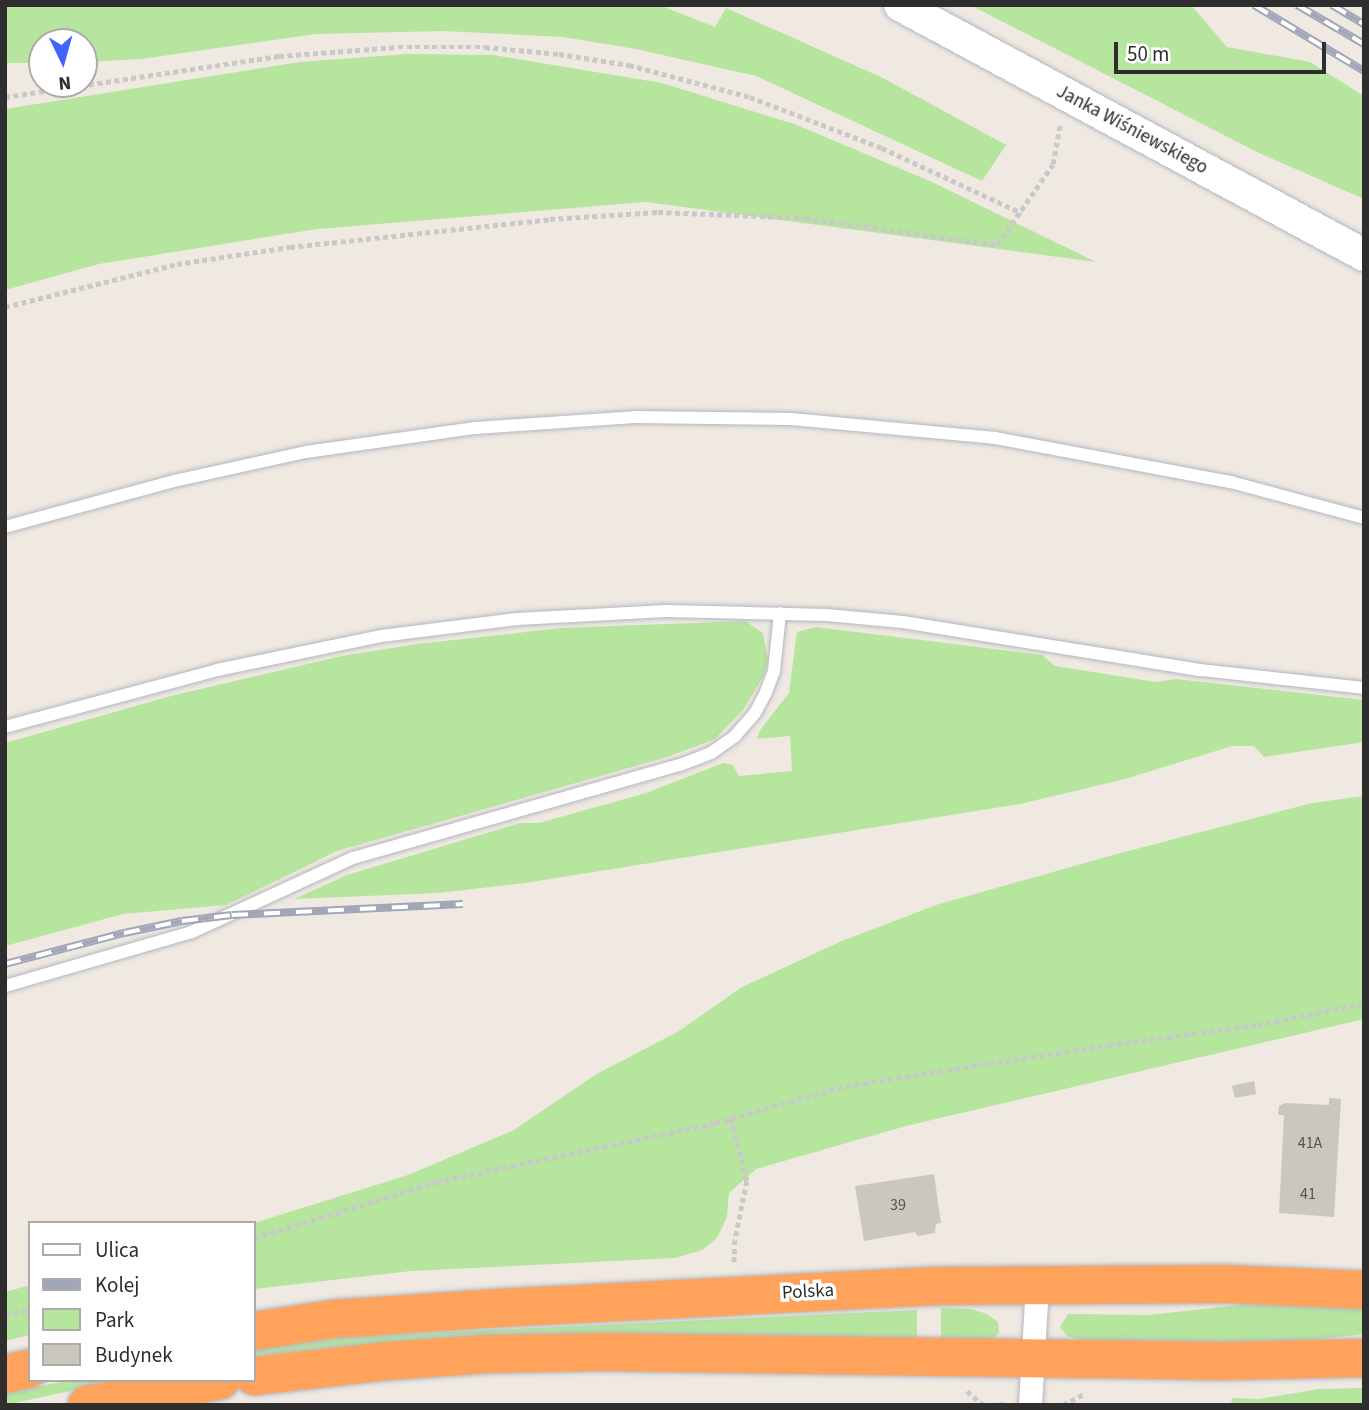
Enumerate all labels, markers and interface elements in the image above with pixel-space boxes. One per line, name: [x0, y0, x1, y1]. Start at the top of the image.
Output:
north arrow: [28, 28, 98, 98]
scale bar: [1117, 28, 1329, 72]
text: 50 m: [1127, 39, 1169, 69]
text: N: [57, 68, 72, 96]
street label: Janka Wiśniewskiego: [1052, 80, 1212, 180]
house number: 41A: [1298, 1133, 1322, 1153]
house number: 41: [1300, 1184, 1316, 1204]
house number: 39: [890, 1195, 906, 1215]
legend: [28, 1221, 256, 1382]
text: Ulica: [95, 1235, 139, 1265]
text: Kolej: [95, 1270, 139, 1300]
street label: Polska: [781, 1279, 835, 1305]
text: Park: [95, 1305, 134, 1335]
text: Budynek: [95, 1340, 173, 1370]

